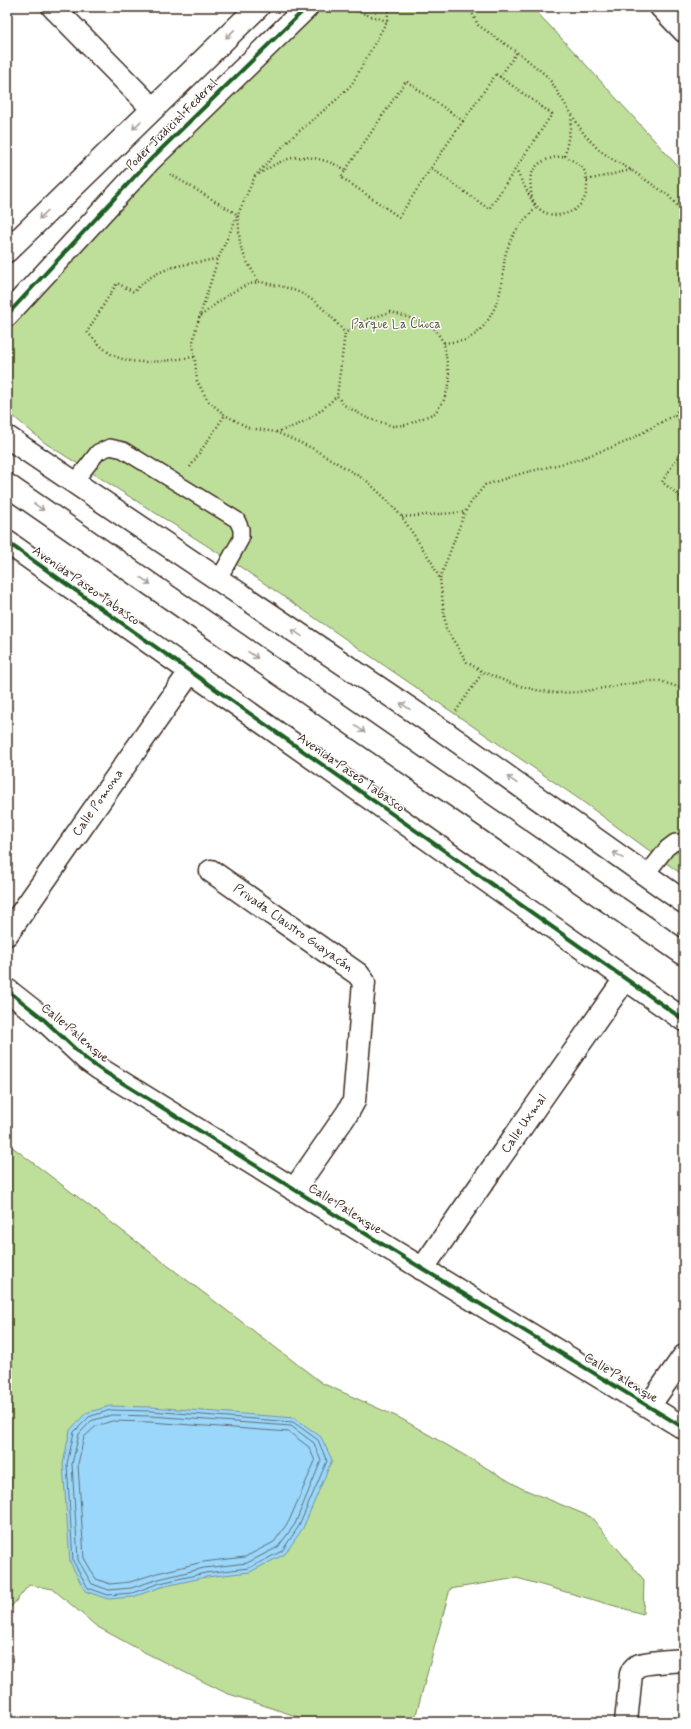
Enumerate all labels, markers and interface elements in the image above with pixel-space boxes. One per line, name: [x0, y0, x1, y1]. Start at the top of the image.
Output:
one-way arrow: [225, 29, 235, 39]
street label: Poder Judicial Federal: [122, 75, 222, 175]
one-way arrow: [132, 120, 142, 129]
one-way arrow: [38, 211, 48, 220]
park label: Parque La Choca: [351, 316, 441, 333]
one-way arrow: [33, 503, 44, 511]
street label: Avenida Paseo Tabasco: [29, 543, 143, 630]
one-way arrow: [140, 577, 151, 585]
one-way arrow: [292, 629, 303, 637]
one-way arrow: [247, 651, 258, 659]
one-way arrow: [400, 702, 411, 710]
one-way arrow: [354, 725, 365, 733]
street label: Avenida Paseo Tabasco: [294, 730, 408, 817]
street label: Calle Pomona: [69, 766, 127, 840]
one-way arrow: [506, 776, 517, 784]
one-way arrow: [613, 851, 624, 859]
street label: Privada Claustro Guayacán: [230, 880, 356, 976]
street label: Calle Palenque: [37, 999, 113, 1067]
street label: Calle Uxmal: [497, 1091, 551, 1157]
street label: Calle Palenque: [305, 1179, 385, 1239]
street label: Calle Palenque: [581, 1349, 661, 1407]

